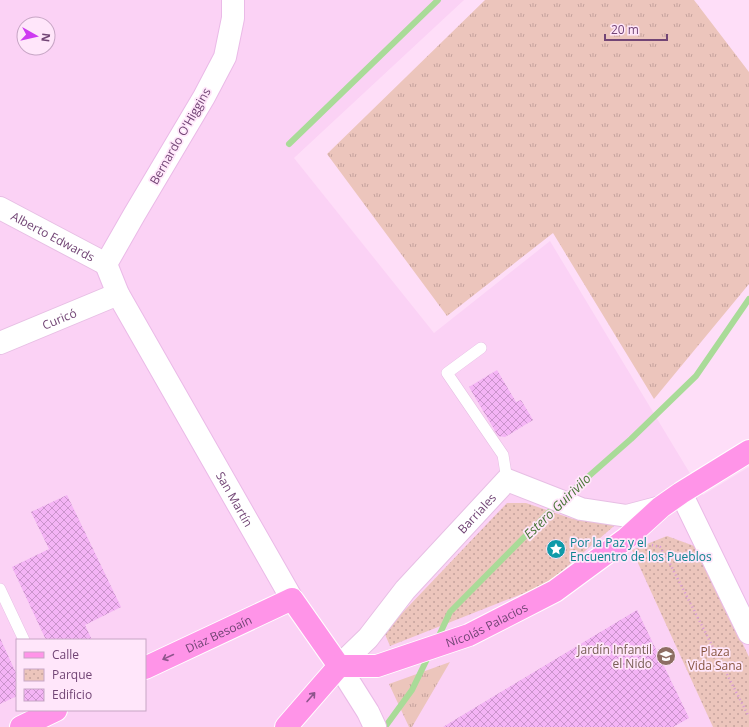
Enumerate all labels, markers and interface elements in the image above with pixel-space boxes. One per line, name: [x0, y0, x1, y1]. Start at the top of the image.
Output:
north arrow: [16, 16, 56, 56]
scale bar: [605, 16, 667, 42]
text: 20 m: [611, 21, 639, 38]
text: N: [38, 32, 54, 43]
street label: Bernardo O'Higgins: [145, 84, 215, 187]
street label: Alberto Edwards: [8, 207, 98, 265]
street label: Curicó: [39, 304, 79, 333]
street label: San Martín: [213, 468, 257, 530]
water label: Estero Guirivilo: [520, 469, 594, 543]
street label: Barriales: [453, 489, 500, 537]
place label: Por la Paz y el Encuentro de los Pueblos: [570, 534, 712, 565]
place icon: Por la Paz y el Encuentro de los Pueblos: [545, 538, 567, 560]
street label: Nicolás Palacios: [443, 598, 531, 651]
street label: Díaz Besoaín: [182, 611, 254, 657]
legend: [16, 639, 146, 711]
place label: Jardín Infantil el Nido: [576, 641, 652, 672]
park label: Plaza Vida Sana: [688, 643, 742, 674]
school or university icon: Jardín Infantil el Nido: [655, 645, 677, 667]
text: Calle: [52, 646, 79, 663]
one-way arrow: [162, 654, 174, 661]
text: Parque: [52, 666, 92, 683]
text: Edificio: [52, 686, 92, 703]
one-way arrow: [307, 692, 316, 703]

